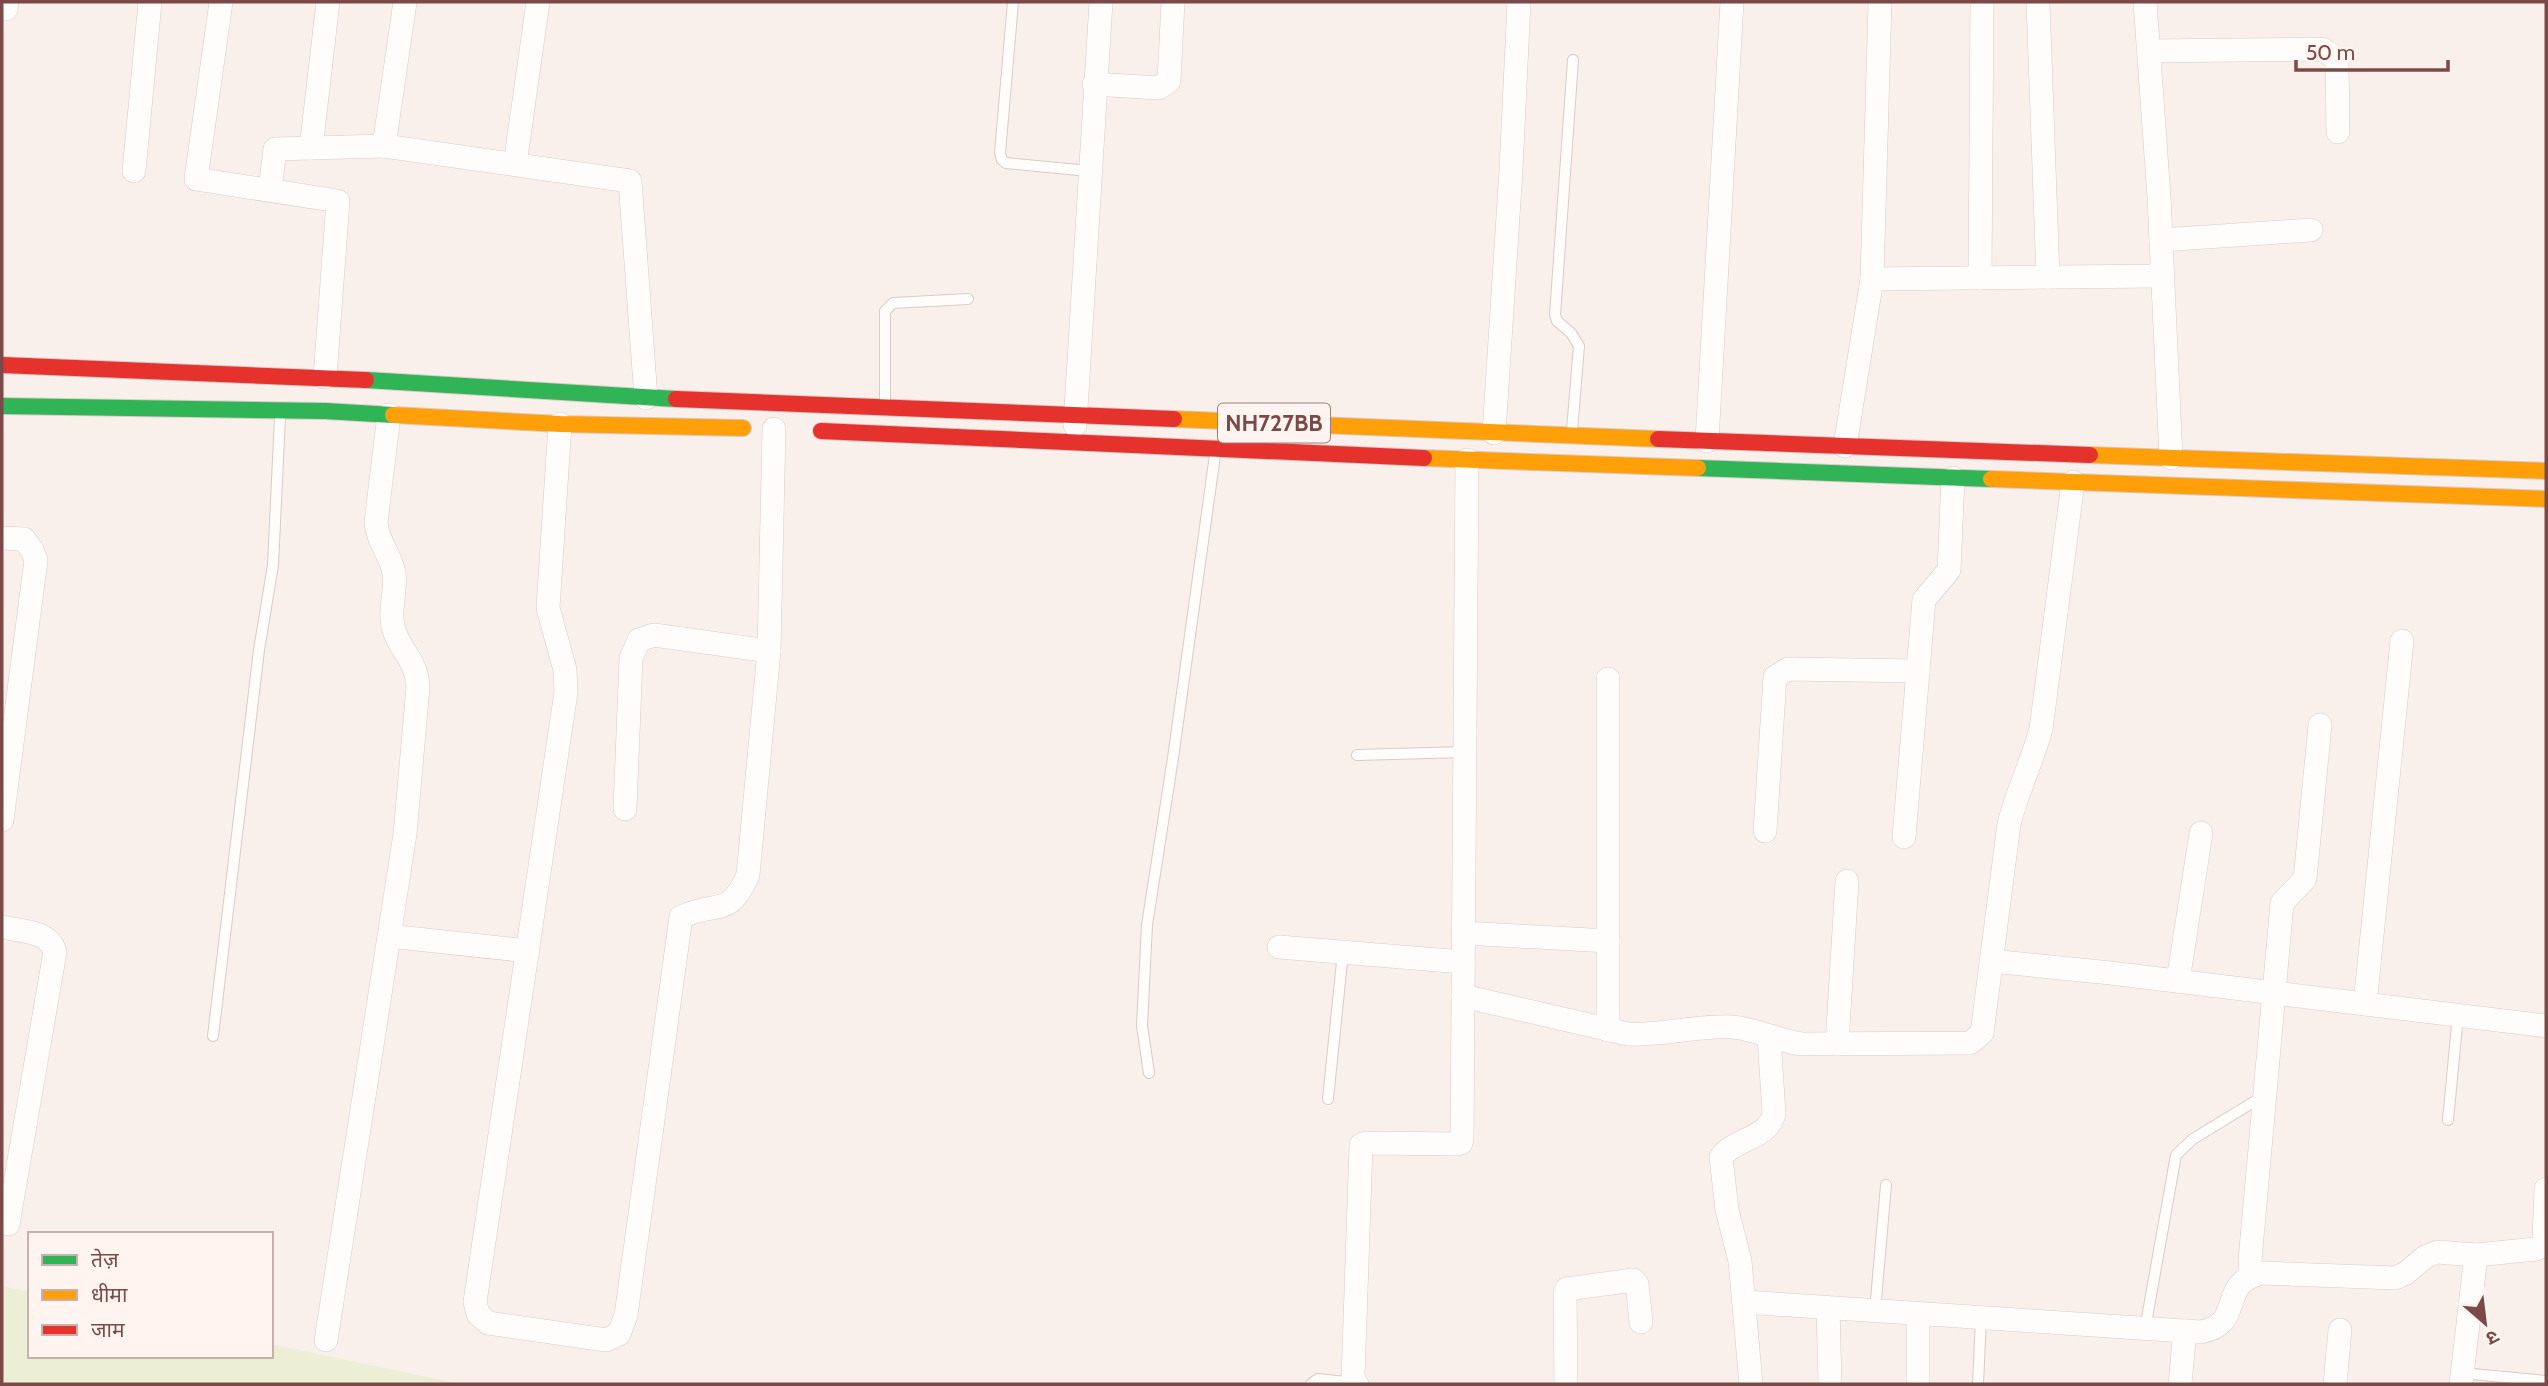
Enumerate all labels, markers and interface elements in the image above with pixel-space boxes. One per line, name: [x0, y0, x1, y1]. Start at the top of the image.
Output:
scale bar: [2296, 28, 2448, 72]
text: 50 m: [2306, 40, 2355, 65]
road number: NH727BB: [1218, 404, 1330, 442]
legend: [28, 1232, 273, 1358]
text: तेज़: [91, 1247, 119, 1272]
text: धीमा: [91, 1282, 128, 1307]
north arrow: [2450, 1288, 2520, 1358]
text: जाम: [91, 1317, 125, 1342]
text: उ: [2482, 1325, 2503, 1351]

